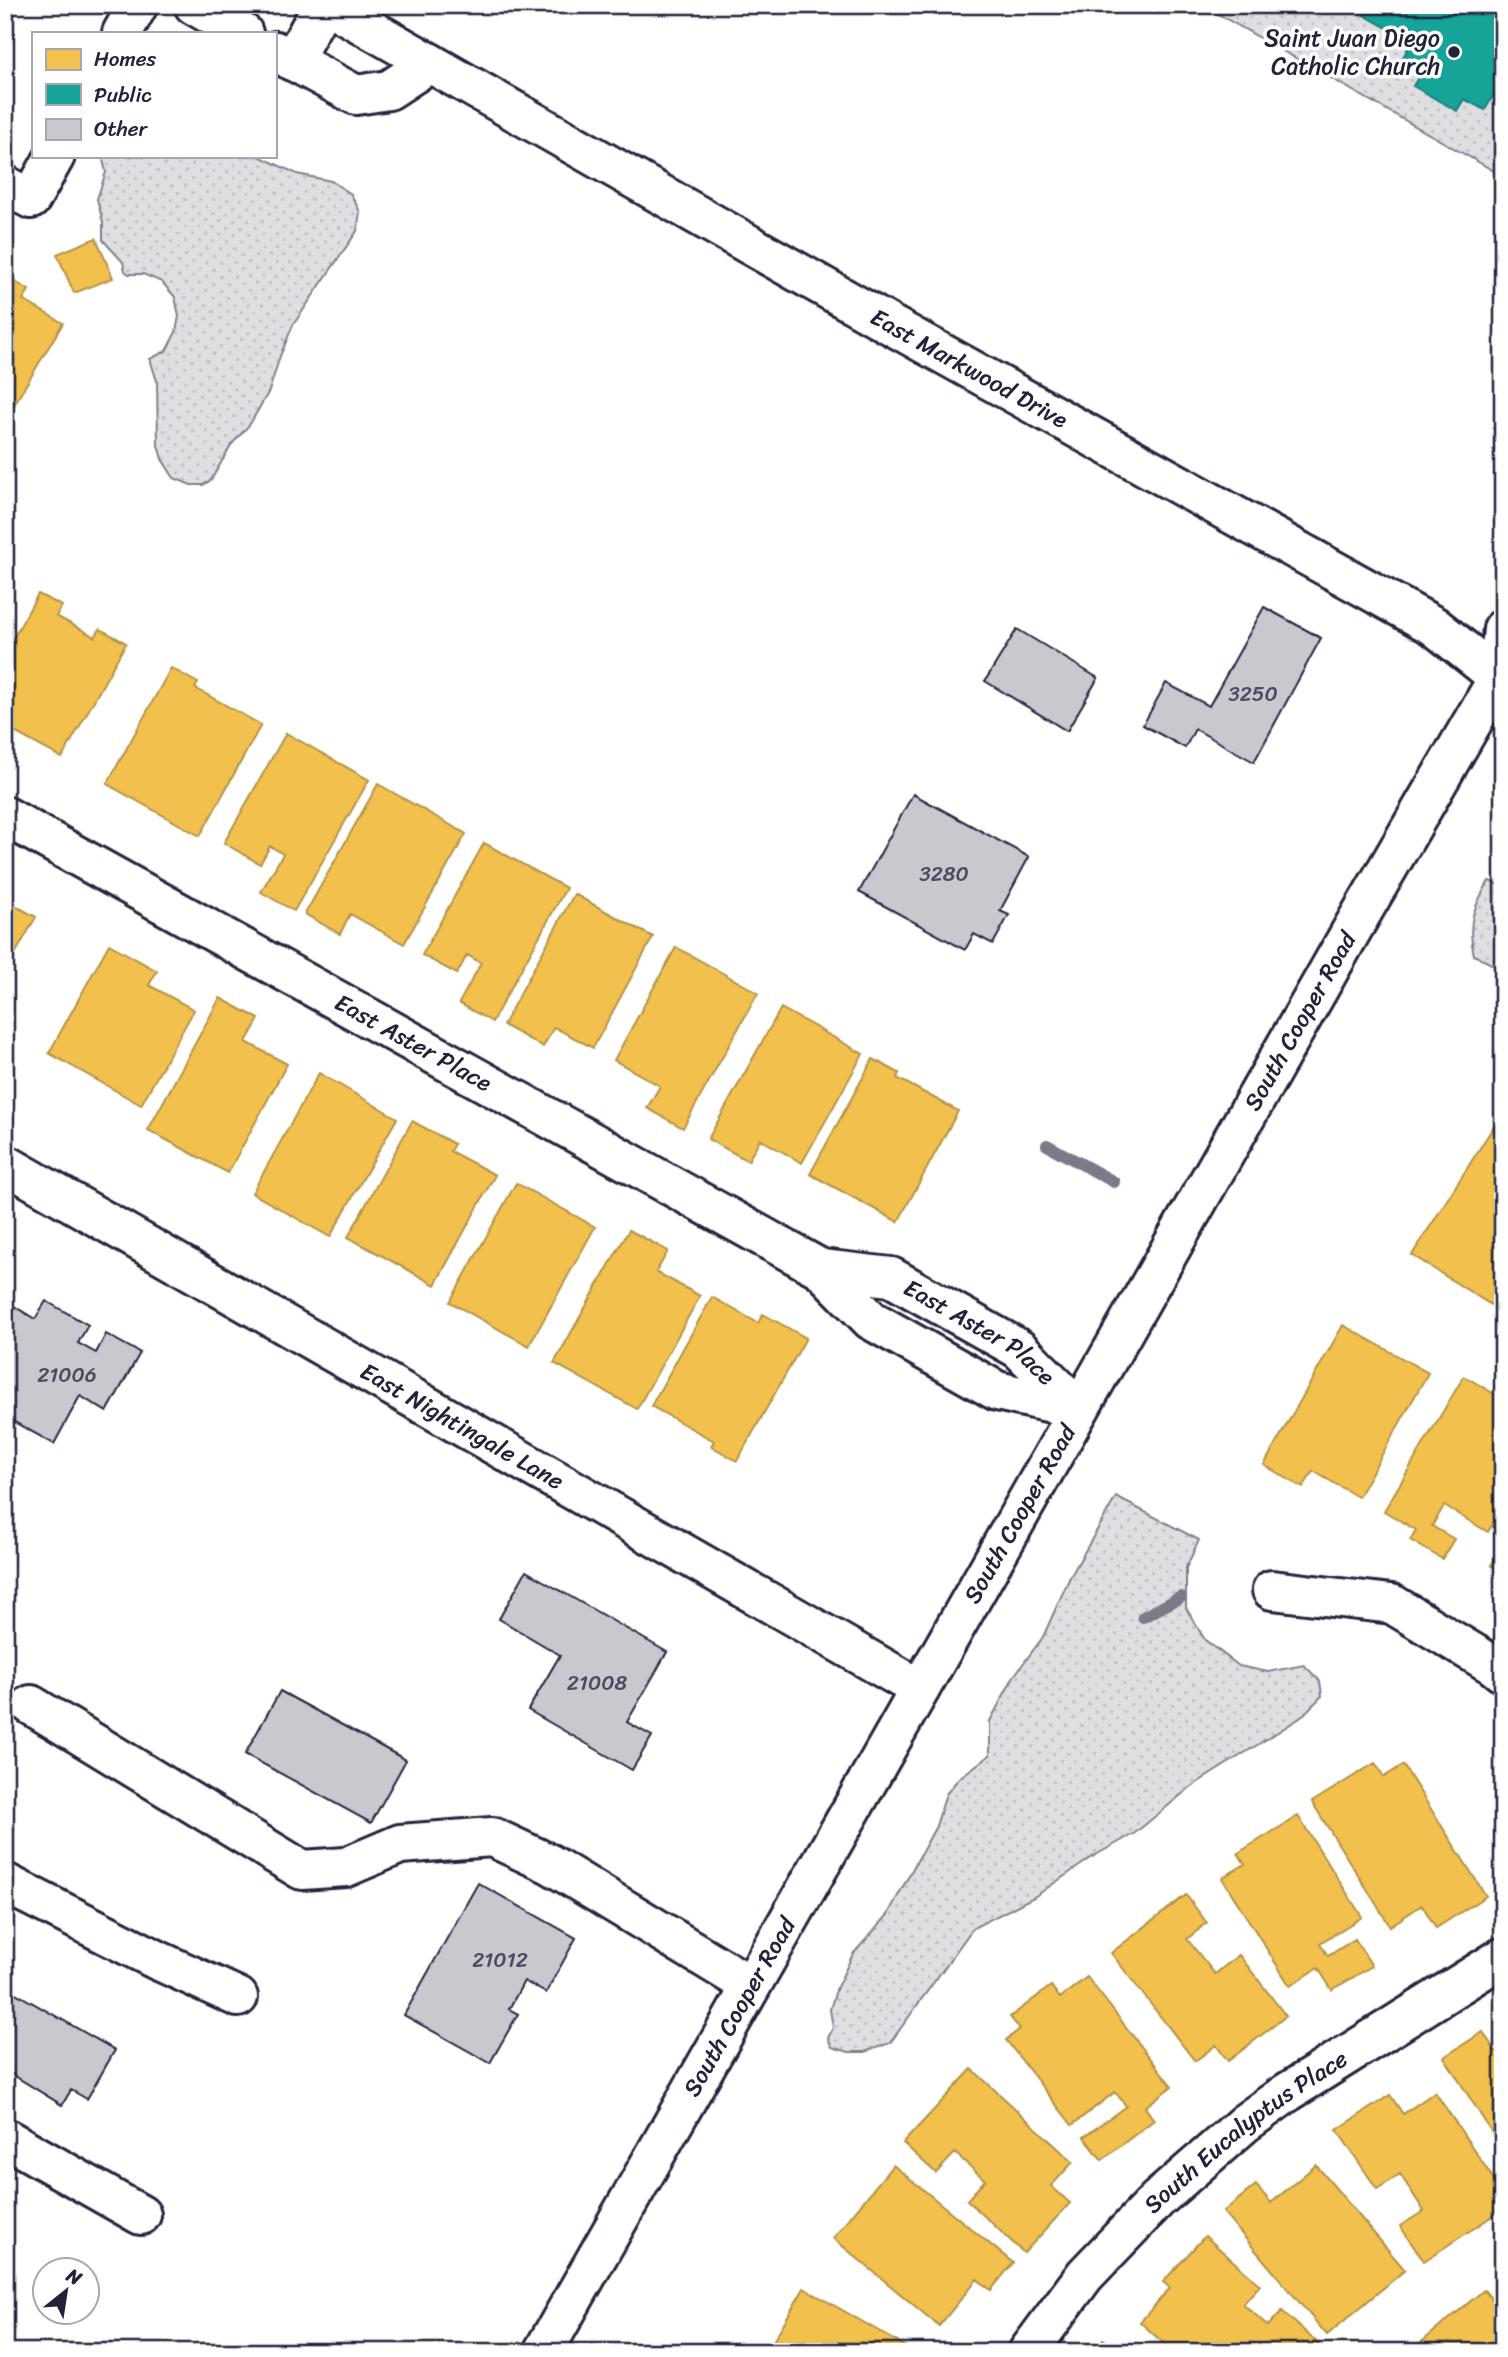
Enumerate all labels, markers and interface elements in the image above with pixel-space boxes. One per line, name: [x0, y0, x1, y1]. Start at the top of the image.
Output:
place label: Saint Juan Diego Catholic Church: [1264, 17, 1440, 87]
legend: [32, 32, 276, 158]
text: Homes: [94, 40, 156, 78]
marker: Saint Juan Diego Catholic Church: [1446, 44, 1462, 60]
text: Public: [94, 76, 152, 114]
text: Other: [94, 110, 149, 148]
street label: East Markwood Drive: [862, 297, 1076, 440]
house number: 3250: [1228, 675, 1278, 713]
house number: 3280: [919, 855, 969, 893]
street label: South Cooper Road: [1232, 922, 1369, 1119]
street label: East Aster Place: [327, 982, 500, 1104]
street label: East Aster Place: [896, 1267, 1066, 1396]
street label: East Nightingale Lane: [352, 1351, 572, 1502]
house number: 21006: [37, 1356, 97, 1394]
street label: South Cooper Road: [952, 1415, 1088, 1612]
house number: 21008: [567, 1664, 627, 1702]
street label: South Cooper Road: [671, 1908, 808, 2105]
house number: 21012: [472, 1941, 528, 1979]
street label: South Eucalyptus Place: [1133, 2038, 1356, 2224]
north arrow: [32, 2256, 102, 2326]
text: N: [59, 2259, 89, 2295]

